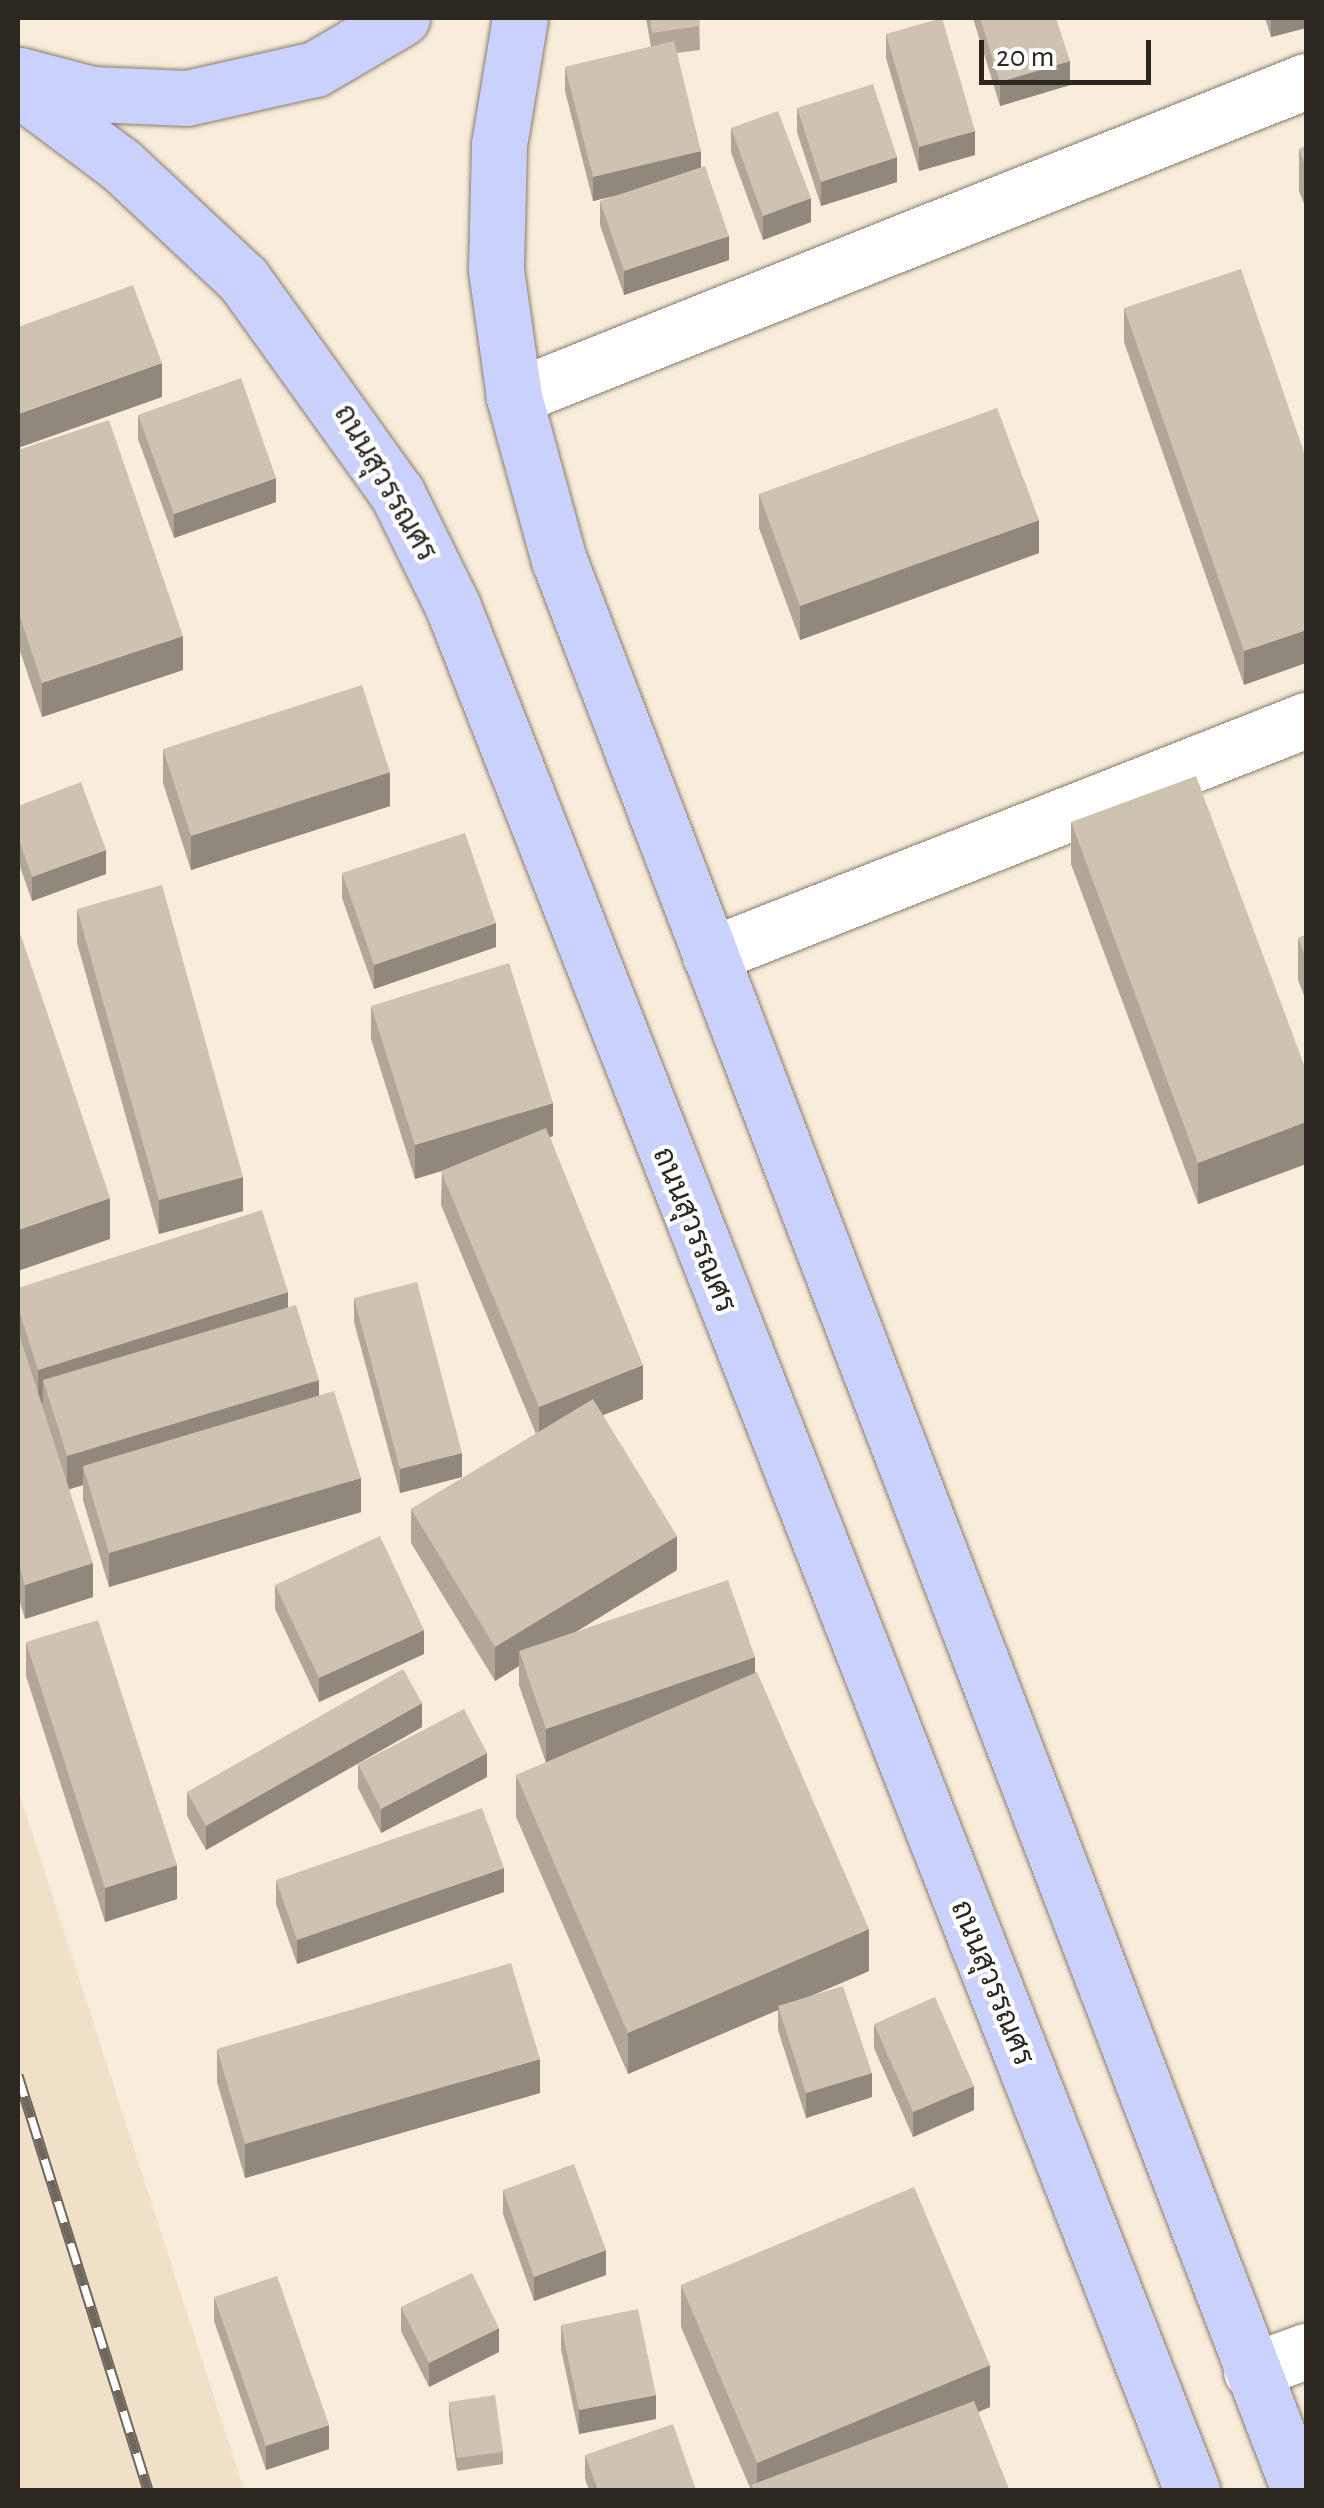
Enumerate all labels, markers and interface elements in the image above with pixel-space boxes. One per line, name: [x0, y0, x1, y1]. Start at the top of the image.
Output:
scale bar: [984, 20, 1156, 82]
text: 20 m: [996, 42, 1054, 72]
street label: ถนนสุวรรณศร: [326, 398, 444, 568]
street label: ถนนสุวรรณศร: [645, 1142, 743, 1318]
street label: ถนนสุวรรณศร: [943, 1895, 1041, 2071]

